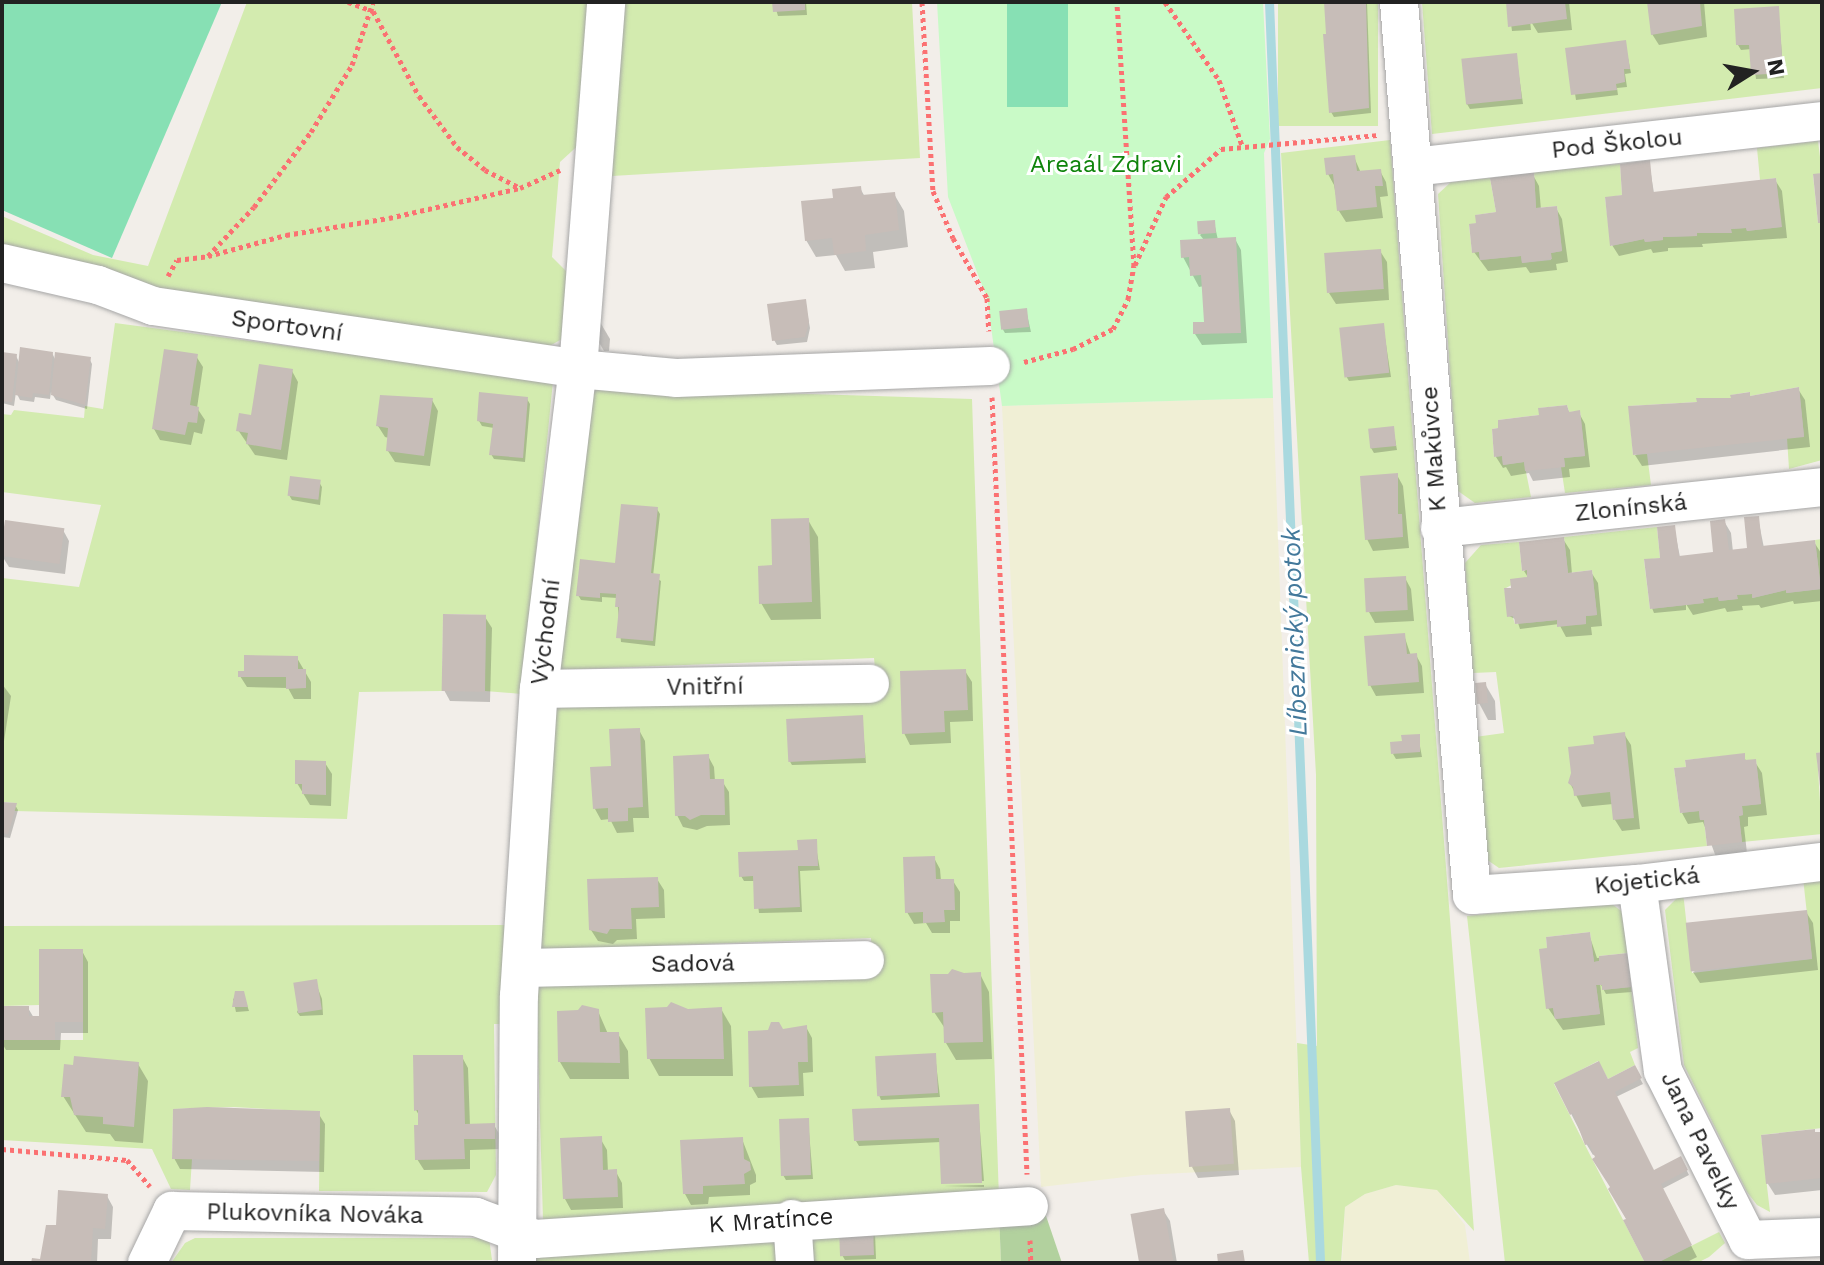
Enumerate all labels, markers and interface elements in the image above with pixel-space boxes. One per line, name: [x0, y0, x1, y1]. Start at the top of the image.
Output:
north arrow: [1712, 32, 1792, 112]
text: N: [1762, 57, 1790, 78]
street label: Pod Školou: [1550, 123, 1684, 165]
park label: Areaál Zdravi: [1030, 151, 1182, 179]
street label: Sportovní: [230, 304, 344, 348]
street label: K Makůvce: [1415, 385, 1453, 513]
street label: Zlonínská: [1574, 488, 1688, 528]
water label: Líbeznický potok: [1276, 527, 1314, 737]
street label: Východní: [525, 577, 567, 687]
street label: Vnitřní: [666, 672, 744, 702]
street label: Kojetická: [1593, 861, 1701, 901]
street label: Sadová: [651, 949, 735, 979]
street label: Jana Pavelky: [1654, 1067, 1746, 1215]
street label: Plukovníka Nováka: [206, 1198, 424, 1230]
street label: K Mratínce: [707, 1202, 835, 1240]

